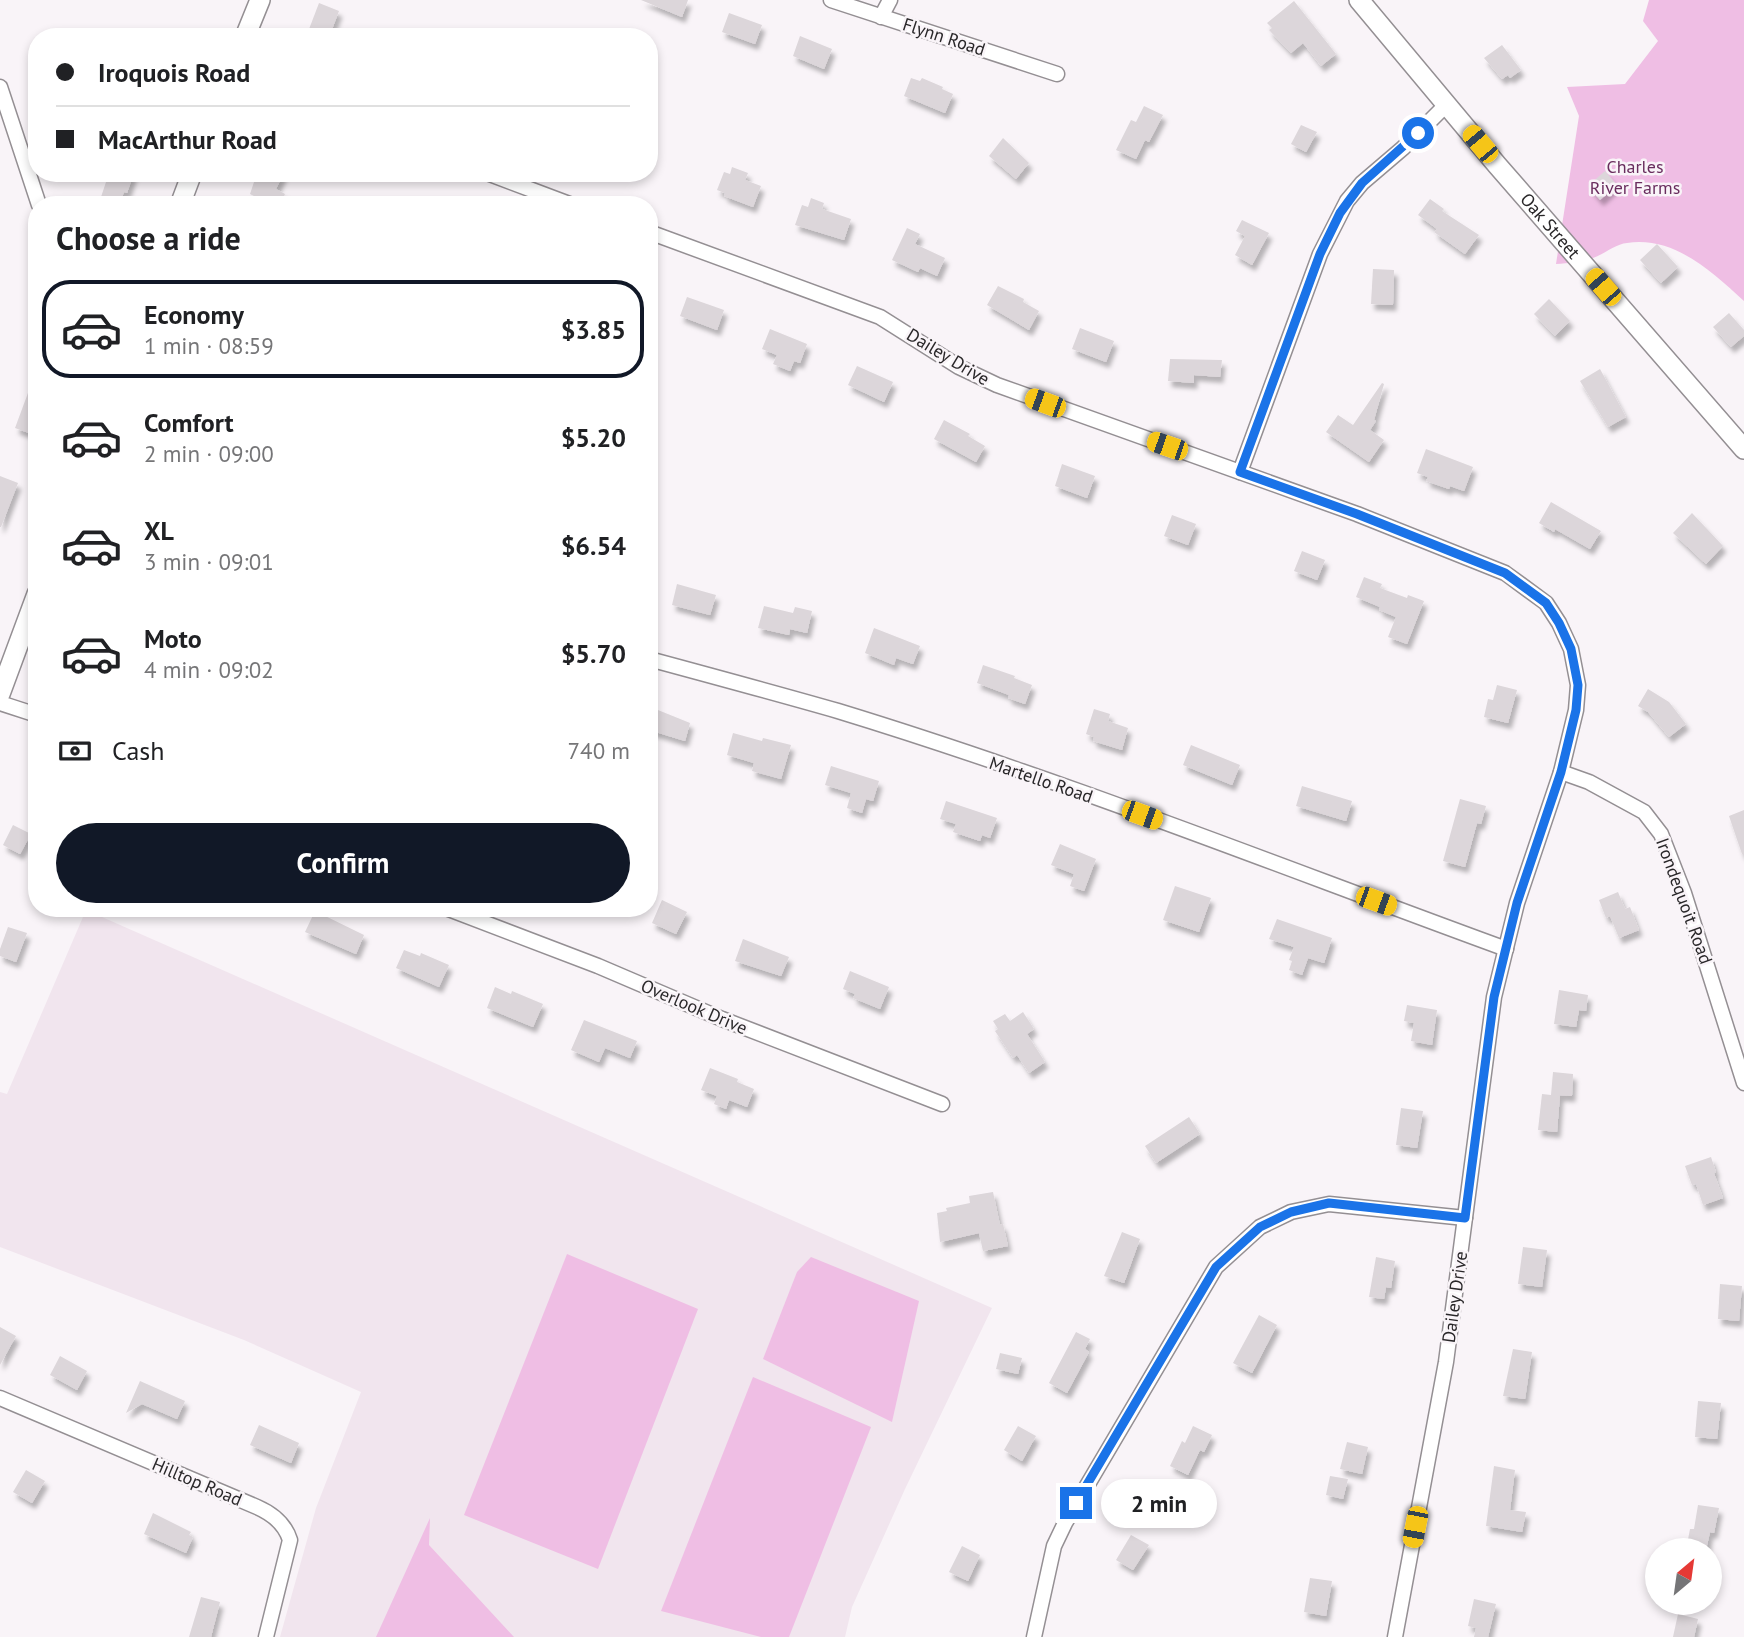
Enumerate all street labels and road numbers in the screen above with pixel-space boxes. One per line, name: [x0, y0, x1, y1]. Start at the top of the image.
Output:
street label: Flynn Road: [900, 12, 988, 61]
street label: Oak Street: [1515, 188, 1585, 264]
street label: Dailey Drive: [903, 323, 994, 390]
street label: Martello Road: [986, 751, 1096, 808]
street label: Irondequoit Road: [1651, 835, 1718, 967]
street label: Overlook Drive: [637, 974, 751, 1039]
street label: Dailey Drive: [1437, 1250, 1472, 1344]
street label: Hilltop Road: [149, 1452, 246, 1511]

